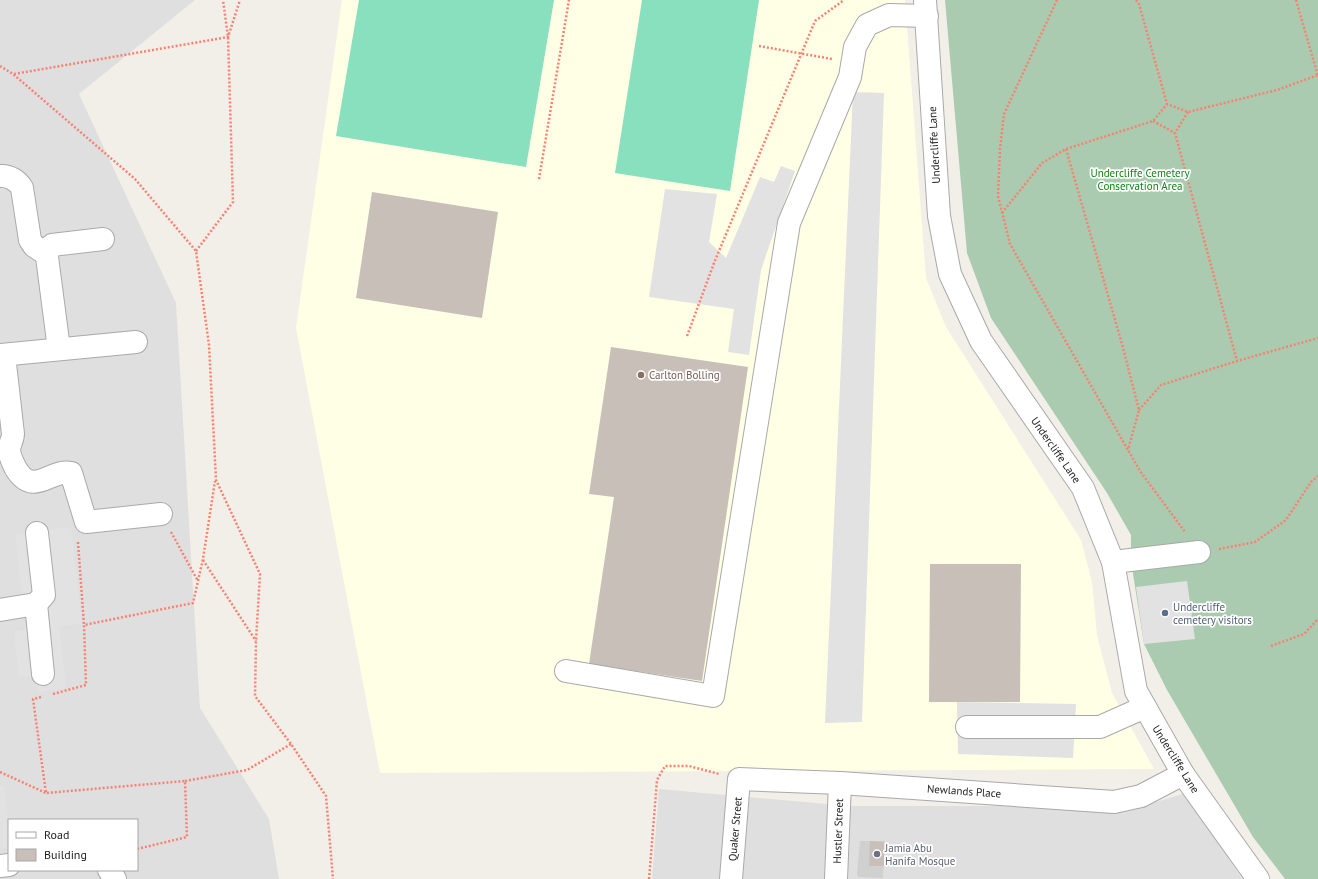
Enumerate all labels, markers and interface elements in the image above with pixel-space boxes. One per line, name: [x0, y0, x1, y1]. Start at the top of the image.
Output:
street label: Undercliffe Lane: [925, 106, 943, 184]
park label: Undercliffe Cemetery Conservation Area: [1090, 166, 1190, 193]
place label: Carlton Bolling: [649, 368, 720, 382]
marker: Carlton Bolling: [636, 370, 646, 380]
street label: Undercliffe Lane: [1028, 414, 1084, 486]
place label: Undercliffe cemetery visitors: [1173, 600, 1252, 627]
marker: Undercliffe cemetery visitors: [1160, 608, 1170, 618]
street label: Undercliffe Lane: [1150, 722, 1203, 796]
street label: Newlands Place: [926, 781, 1002, 801]
street label: Quaker Street: [725, 796, 745, 862]
street label: Hustler Street: [830, 798, 846, 864]
legend: [8, 819, 138, 871]
text: Road: [44, 827, 69, 842]
place label: Jamia Abu Hanifa Mosque: [884, 841, 956, 868]
text: Building: [44, 847, 87, 862]
marker: Jamia Abu Hanifa Mosque: [872, 849, 882, 859]

